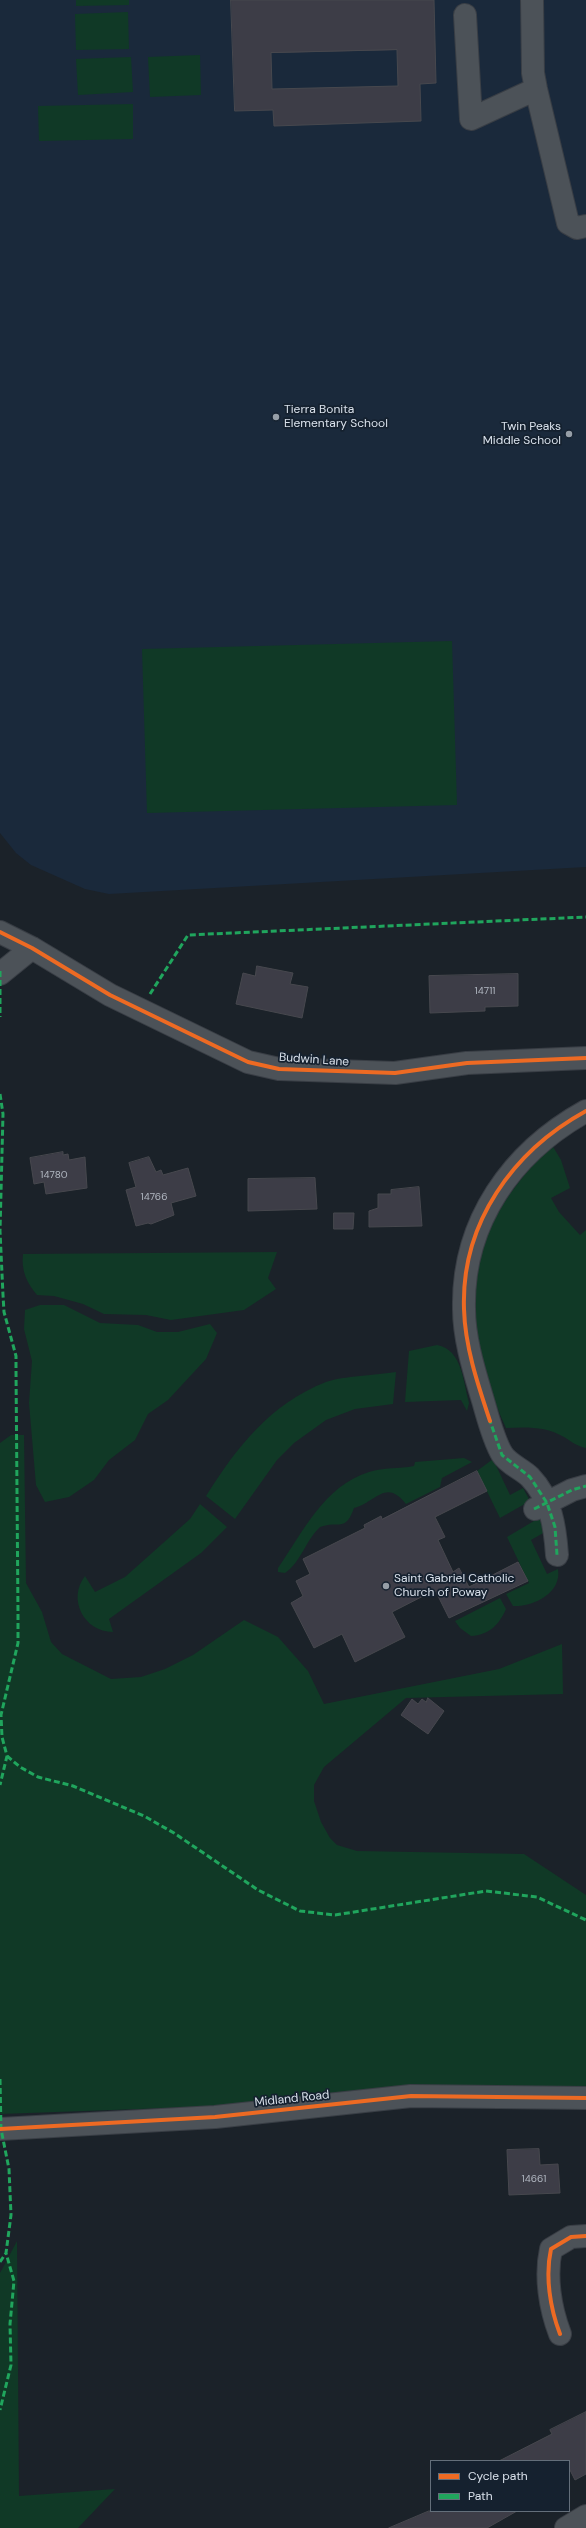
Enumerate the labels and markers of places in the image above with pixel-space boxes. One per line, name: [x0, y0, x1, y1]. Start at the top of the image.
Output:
place label: Tierra Bonita Elementary School: [284, 403, 388, 431]
marker: Tierra Bonita Elementary School: [271, 412, 281, 422]
place label: Twin Peaks Middle School: [483, 420, 561, 448]
marker: Twin Peaks Middle School: [564, 429, 574, 439]
place label: Saint Gabriel Catholic Church of Poway: [394, 1572, 514, 1600]
marker: Saint Gabriel Catholic Church of Poway: [381, 1581, 391, 1591]

